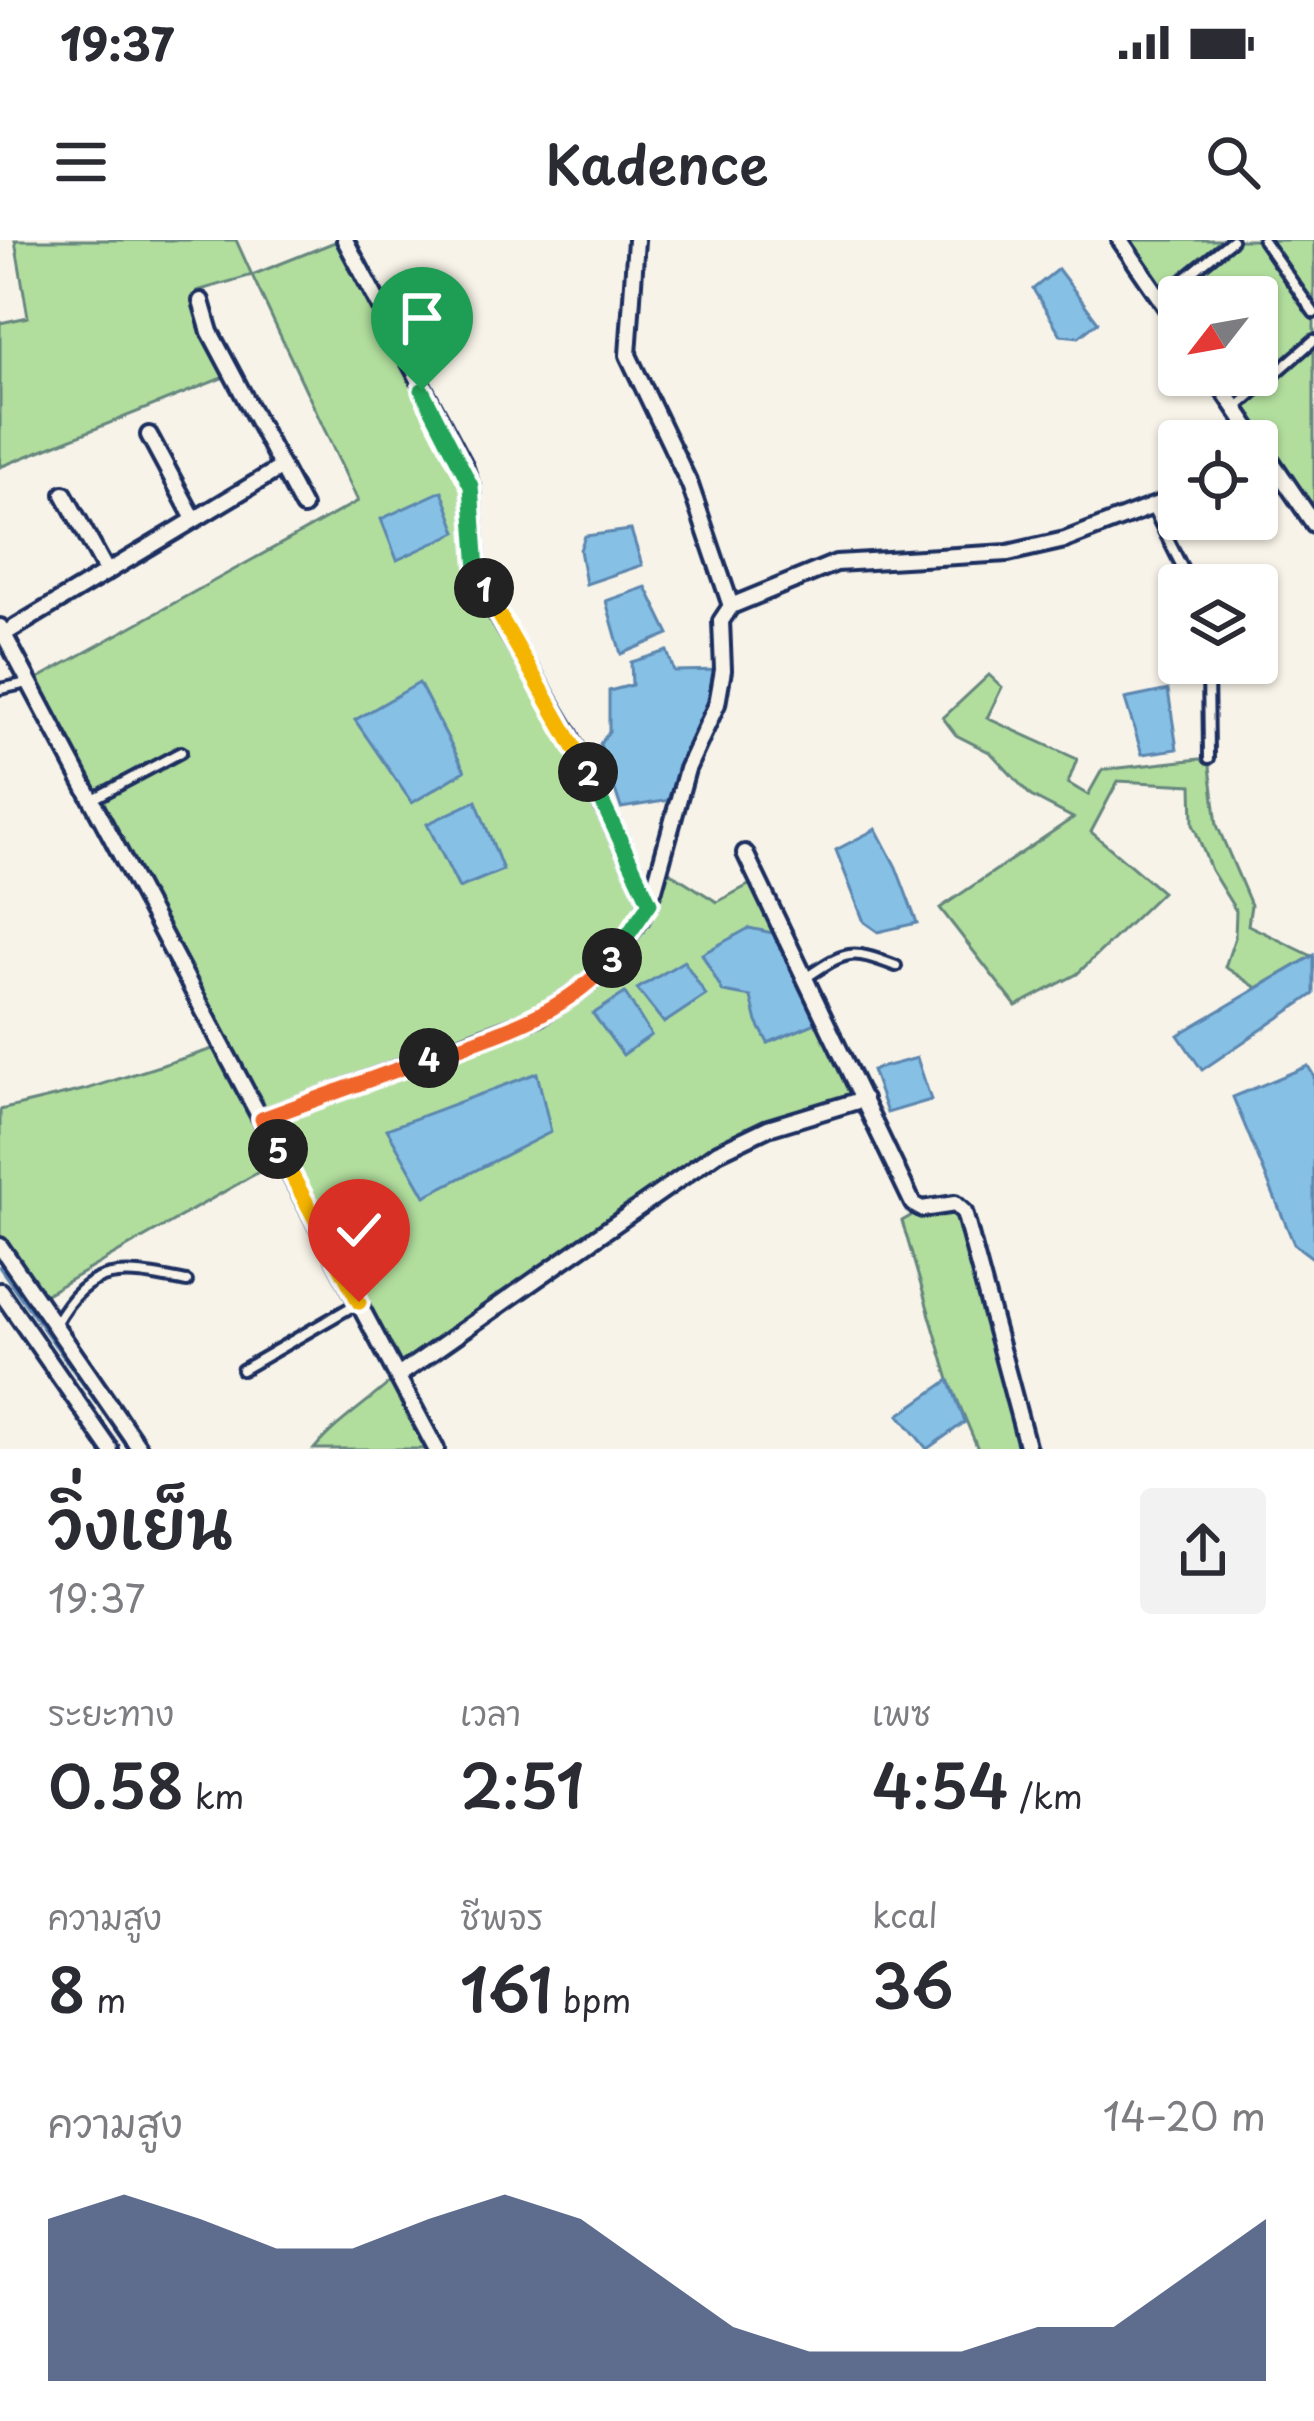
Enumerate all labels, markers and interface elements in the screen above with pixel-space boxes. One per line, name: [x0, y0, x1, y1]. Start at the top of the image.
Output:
text: 19:37: [60, 8, 174, 76]
text: Kadence: [545, 122, 769, 203]
icon: menu: [48, 129, 114, 195]
icon: search: [1200, 129, 1266, 195]
pin: [371, 267, 473, 390]
north arrow: [1158, 276, 1278, 396]
map controls: [1158, 276, 1278, 684]
icon: arrive: [389, 285, 455, 351]
button: locate: [1158, 420, 1278, 540]
pin: 1: [454, 558, 514, 618]
text: 1: [476, 563, 492, 613]
button: layers: [1158, 564, 1278, 684]
pin: 2: [558, 742, 618, 802]
text: 2: [576, 747, 600, 797]
pin: 3: [582, 928, 642, 988]
text: 3: [601, 933, 623, 983]
pin: 4: [399, 1028, 459, 1088]
text: 4: [418, 1033, 440, 1083]
pin: 5: [248, 1119, 308, 1179]
text: 5: [267, 1124, 289, 1174]
pin: [308, 1179, 410, 1302]
icon: check: [326, 1197, 392, 1263]
text: วิ่งเย็น: [48, 1472, 233, 1571]
button: share: [1140, 1488, 1266, 1614]
text: 19:37: [48, 1567, 145, 1626]
text: ระยะทาง: [48, 1687, 174, 1737]
text: เวลา: [460, 1687, 521, 1737]
text: เพซ: [872, 1687, 931, 1737]
text: 0.58: [48, 1739, 184, 1829]
text: 2:51: [460, 1739, 584, 1829]
text: 4:54: [872, 1739, 1009, 1829]
text: km: [184, 1770, 244, 1820]
text: /km: [1009, 1770, 1083, 1820]
text: kcal: [872, 1889, 938, 1939]
text: ความสูง: [48, 1891, 162, 1941]
text: ชีพจร: [460, 1891, 543, 1941]
text: 36: [872, 1939, 954, 2029]
text: 8: [48, 1943, 86, 2033]
text: 161: [460, 1943, 552, 2033]
text: m: [86, 1974, 126, 2024]
text: bpm: [552, 1974, 631, 2024]
text: 14–20 m: [1103, 2085, 1266, 2144]
text: ความสูง: [48, 2092, 183, 2151]

